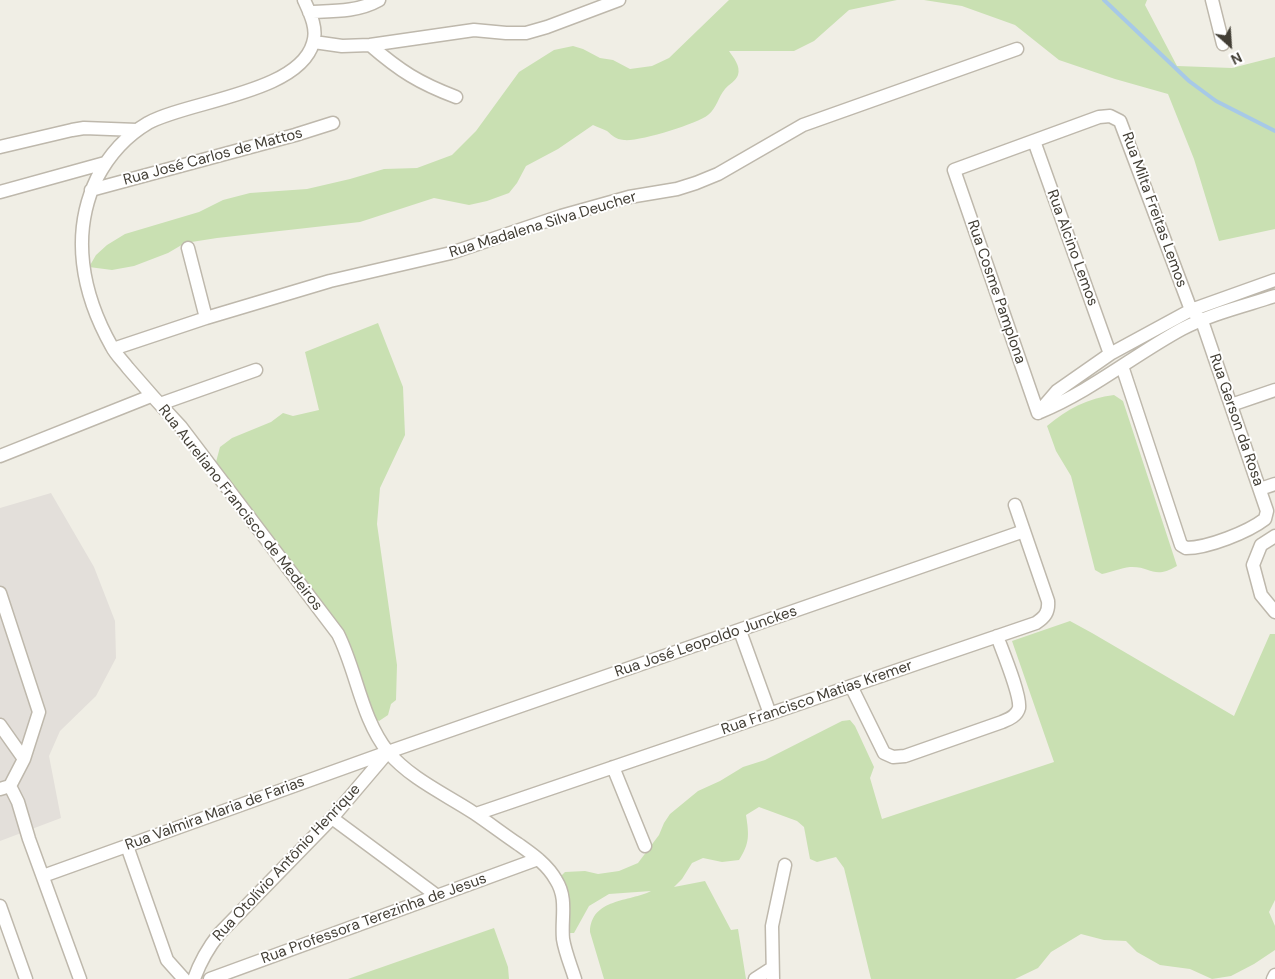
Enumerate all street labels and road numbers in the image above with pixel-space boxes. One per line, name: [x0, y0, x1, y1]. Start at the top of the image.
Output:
street label: Rua José Carlos de Mattos: [121, 124, 305, 190]
street label: Rua Milta Freitas Lemos: [1117, 130, 1191, 290]
street label: Rua Alcino Lemos: [1043, 187, 1101, 309]
street label: Rua Madalena Silva Deucher: [447, 188, 639, 262]
street label: Rua Cosme Pamplona: [963, 218, 1029, 366]
street label: Rua Gerson da Rosa: [1205, 351, 1267, 489]
street label: Rua Aureliano Francisco de Medeiros: [154, 402, 326, 614]
street label: Rua José Leopoldo Junckes: [613, 602, 799, 682]
street label: Rua Francisco Matias Kremer: [719, 657, 915, 739]
street label: Rua Valmira Maria de Farias: [123, 773, 307, 855]
street label: Rua Otolívio Antônio Henrique: [209, 781, 365, 945]
street label: Rua Professora Terezinha de Jesus: [259, 870, 489, 968]

